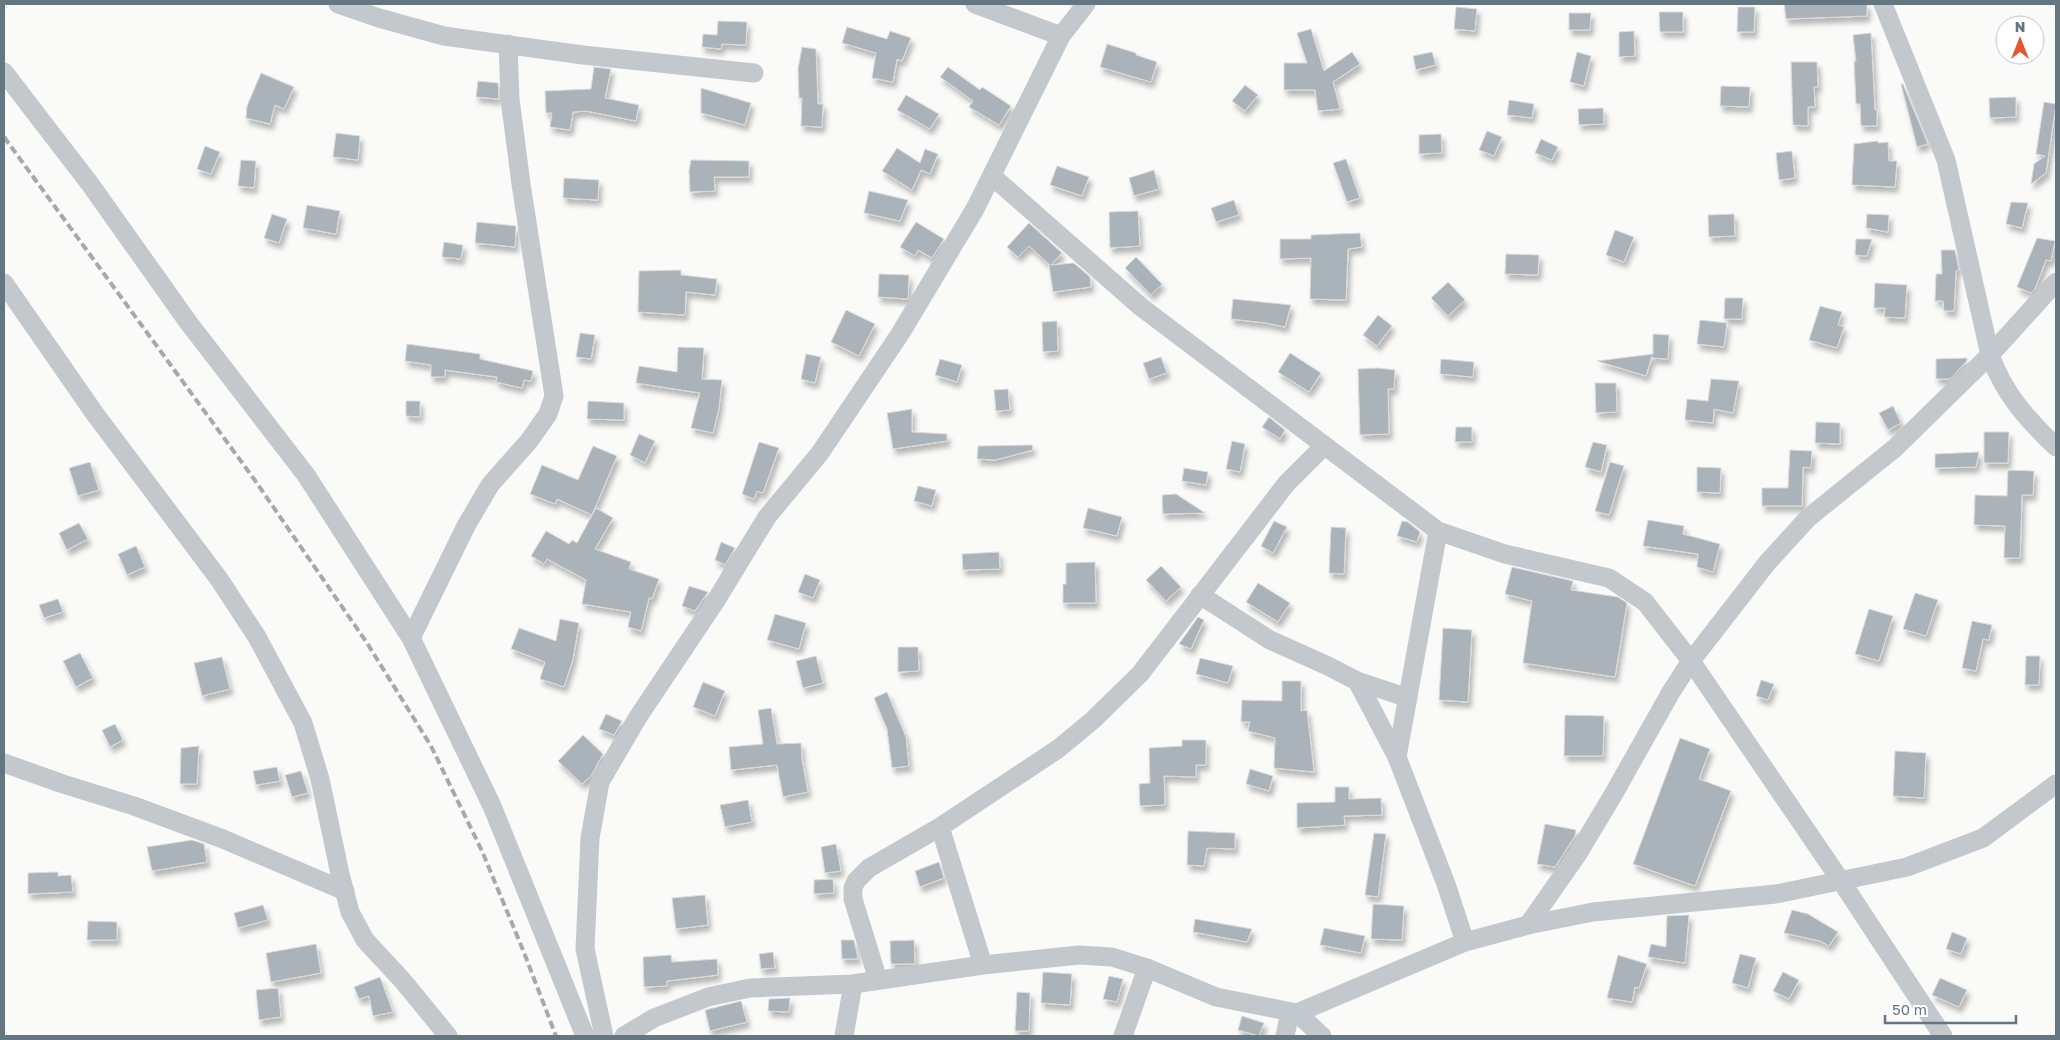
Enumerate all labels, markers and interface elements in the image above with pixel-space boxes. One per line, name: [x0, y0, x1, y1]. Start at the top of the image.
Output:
north arrow: [1995, 15, 2045, 65]
text: N: [2015, 18, 2025, 35]
scale bar: [1885, 992, 2016, 1024]
text: 50 m: [1892, 1000, 1927, 1018]

